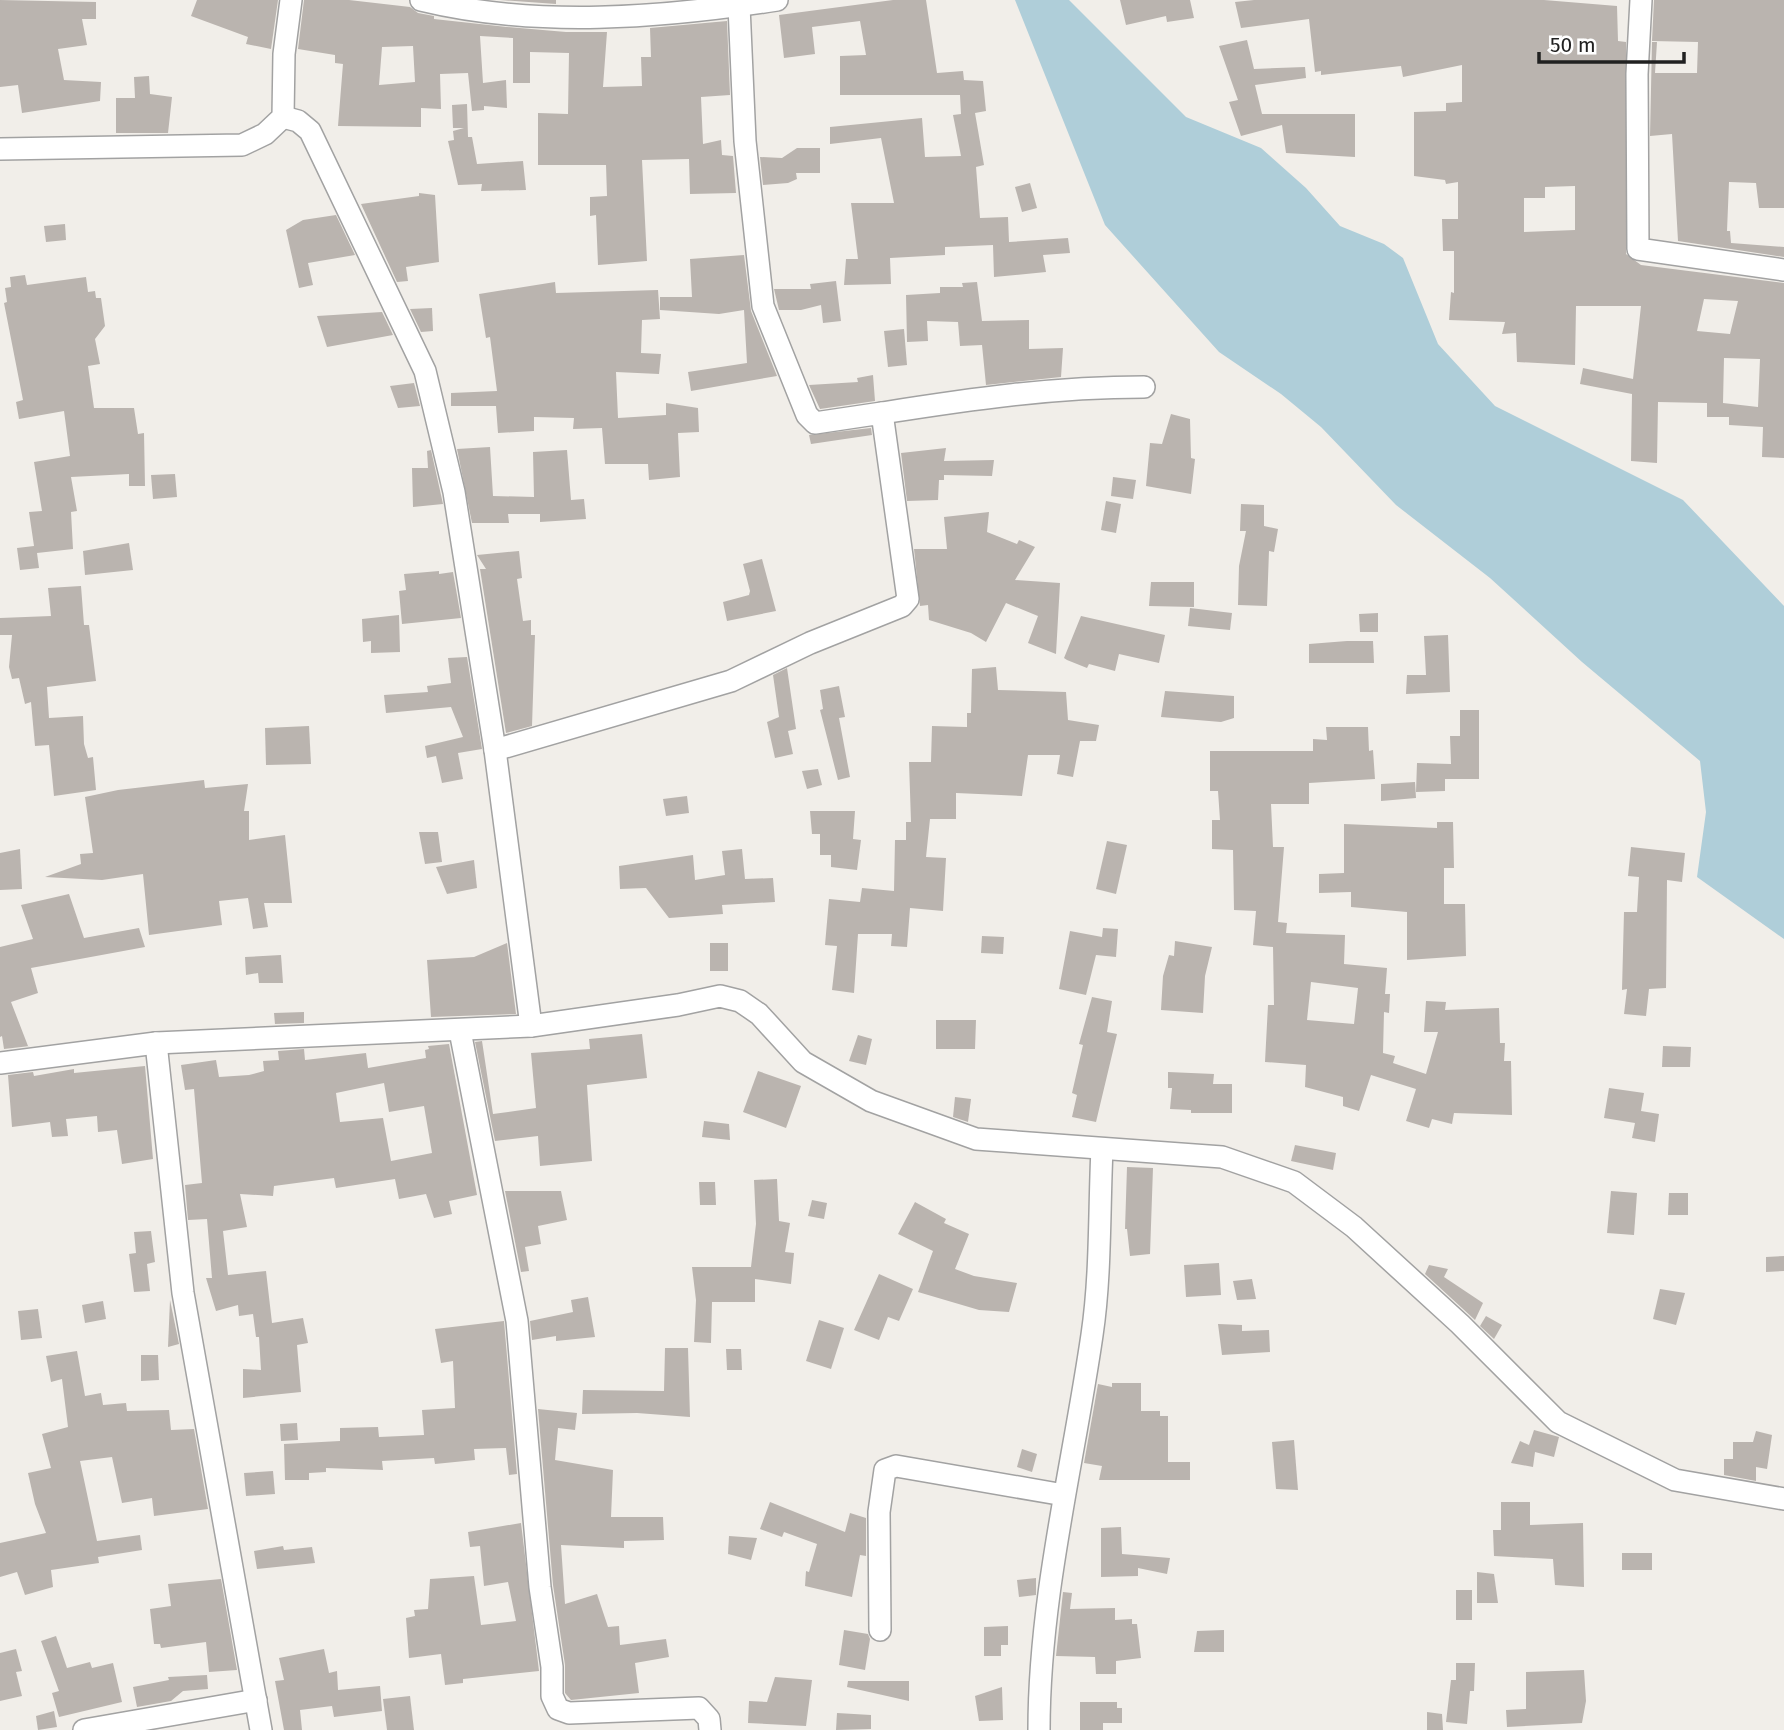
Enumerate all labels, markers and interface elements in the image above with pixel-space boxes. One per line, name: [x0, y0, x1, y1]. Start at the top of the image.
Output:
scale bar: [1539, 21, 1684, 65]
text: 50 m: [1550, 32, 1596, 58]

